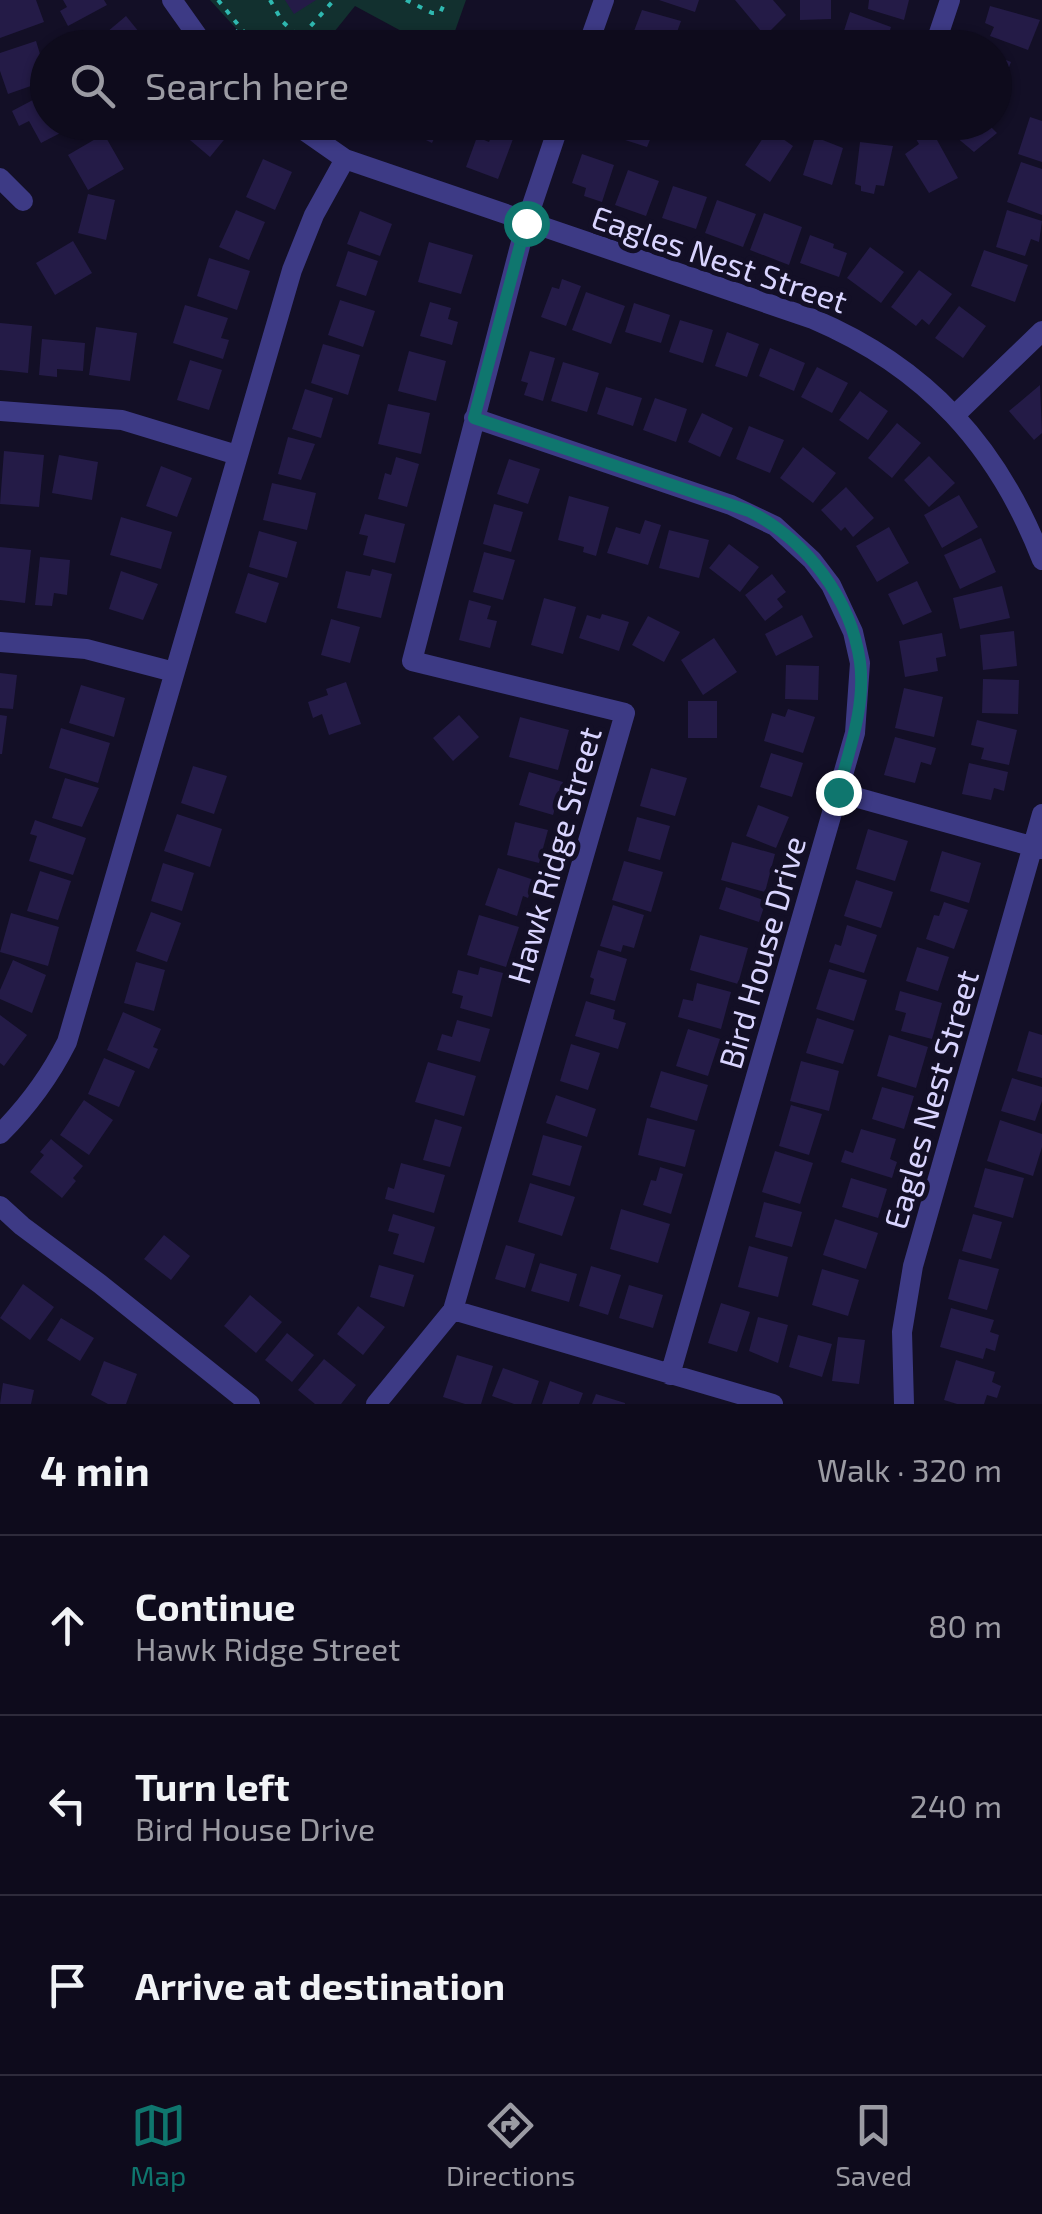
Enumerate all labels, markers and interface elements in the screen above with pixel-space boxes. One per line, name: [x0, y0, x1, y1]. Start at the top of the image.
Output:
search box: [30, 30, 1012, 140]
icon: search: [65, 58, 120, 113]
text: Search here: [145, 62, 349, 108]
street label: Eagles Nest Street: [587, 196, 853, 320]
route start: [504, 201, 550, 247]
street label: Hawk Ridge Street: [498, 722, 608, 988]
route end: [816, 770, 862, 816]
street label: Bird House Drive: [710, 831, 812, 1073]
street label: Eagles Nest Street: [875, 965, 985, 1233]
text: 4 min: [40, 1444, 150, 1494]
text: Walk · 320 m: [817, 1450, 1002, 1488]
text: Continue: [135, 1583, 295, 1629]
icon: ahead: [40, 1598, 95, 1653]
text: 80 m: [928, 1606, 1002, 1644]
text: Hawk Ridge Street: [135, 1629, 400, 1667]
text: Turn left: [135, 1763, 290, 1809]
icon: left: [40, 1778, 95, 1833]
text: 240 m: [910, 1786, 1002, 1824]
text: Bird House Drive: [135, 1809, 375, 1847]
icon: arrive: [40, 1958, 95, 2013]
text: Arrive at destination: [135, 1962, 505, 2008]
tab: Map: [130, 2098, 186, 2192]
tab: Directions: [446, 2098, 575, 2192]
tab: Saved: [835, 2098, 912, 2192]

